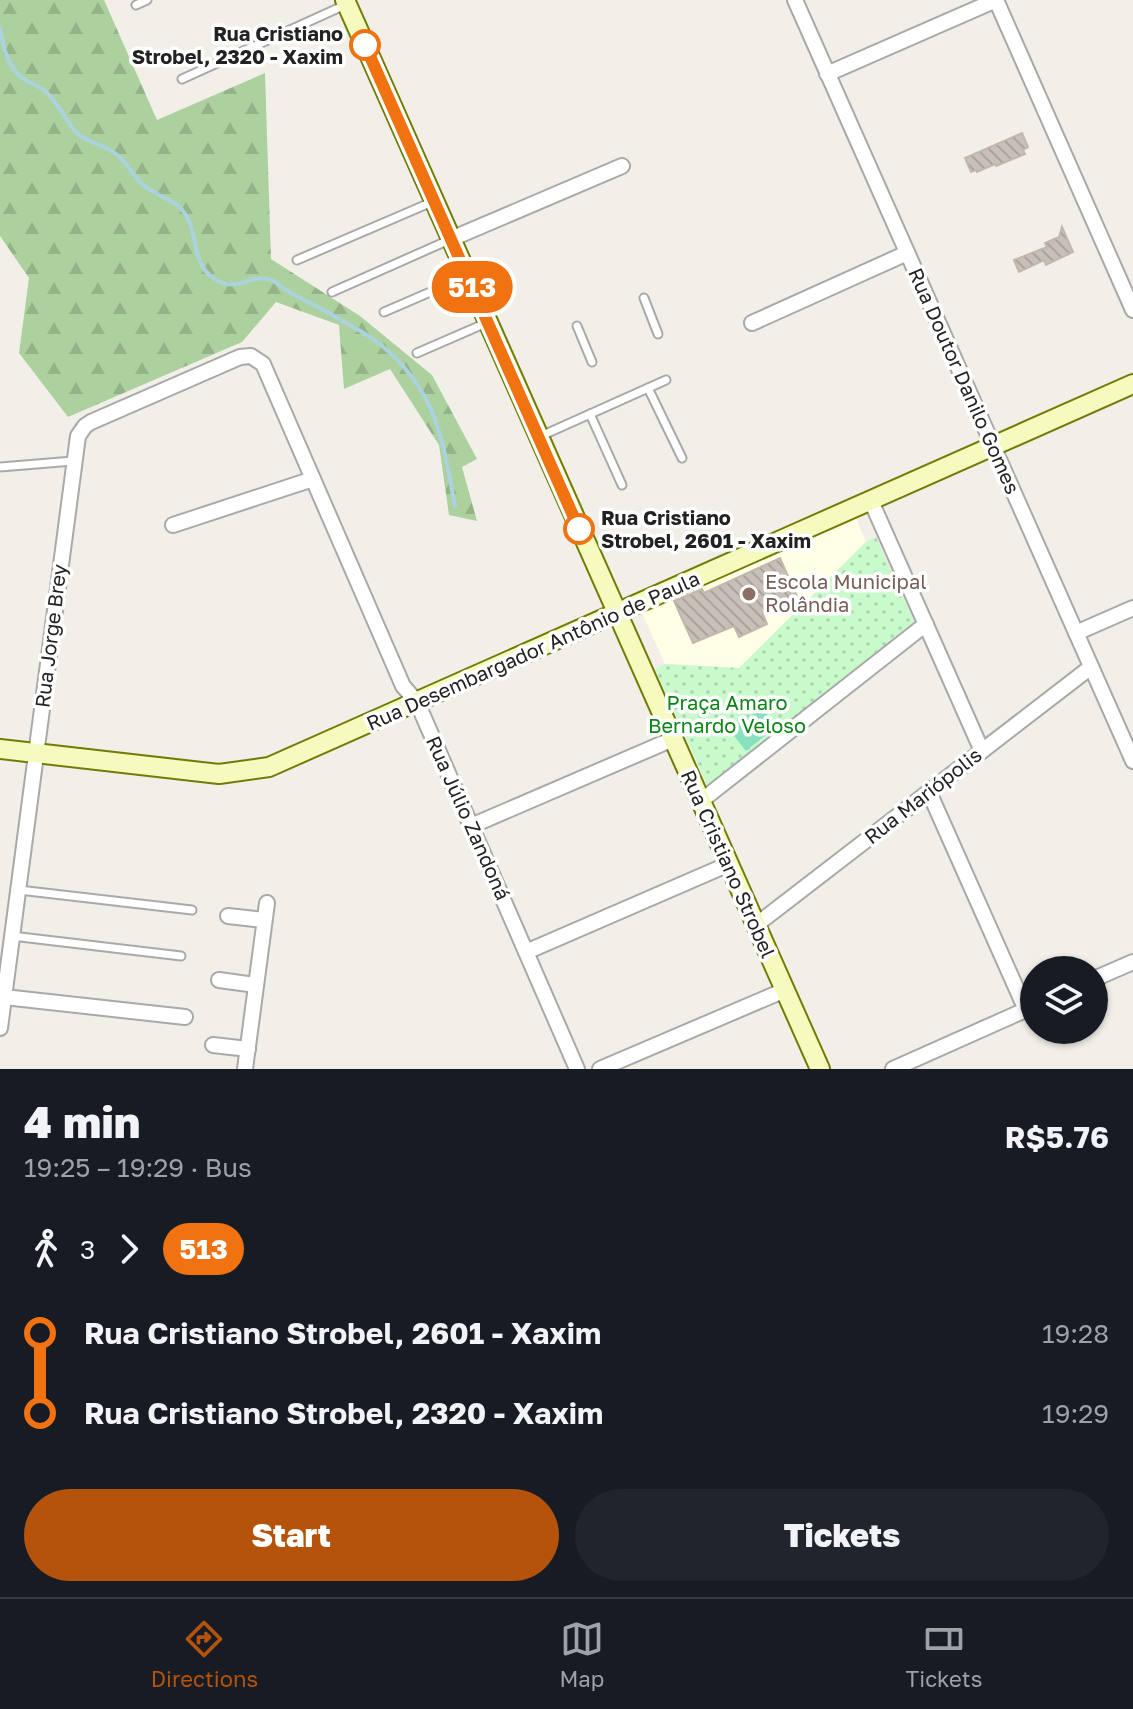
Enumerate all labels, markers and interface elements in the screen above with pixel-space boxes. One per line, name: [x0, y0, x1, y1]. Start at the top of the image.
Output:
place label: Rua Cristiano Strobel, 2320 - Xaxim: [132, 21, 343, 68]
marker: Rua Cristiano Strobel, 2320 - Xaxim: [350, 30, 380, 60]
line badge: 513: [426, 261, 518, 313]
street label: Rua Doutor Danilo Gomes: [904, 264, 1026, 497]
text: 513: [448, 270, 496, 303]
place label: Rua Cristiano Strobel, 2601 - Xaxim: [601, 505, 811, 552]
marker: Rua Cristiano Strobel, 2601 - Xaxim: [564, 514, 594, 544]
street label: Rua Jorge Brey: [29, 563, 71, 709]
street label: Rua Desembargador Antônio de Paula: [362, 565, 703, 735]
place label: Escola Municipal Rolândia: [765, 569, 927, 616]
marker: Escola Municipal Rolândia: [740, 585, 758, 603]
park label: Praça Amaro Bernardo Veloso: [648, 690, 806, 737]
street label: Rua Júlio Zandoná: [422, 732, 516, 903]
street label: Rua Mariópolis: [859, 742, 986, 848]
street label: Rua Cristiano Strobel: [677, 766, 781, 961]
map controls: [1020, 956, 1108, 1044]
button: layers: [1020, 956, 1108, 1044]
text: 4 min: [24, 1095, 140, 1148]
text: R$5.76: [1005, 1119, 1109, 1155]
text: 19:25 – 19:29 · Bus: [24, 1152, 252, 1183]
icon: walk: [24, 1227, 68, 1271]
icon: forward: [107, 1227, 151, 1271]
text: 513: [179, 1232, 228, 1265]
text: 3: [80, 1234, 95, 1265]
text: Rua Cristiano Strobel, 2601 - Xaxim: [84, 1315, 601, 1351]
text: 19:28: [1042, 1318, 1109, 1349]
text: Rua Cristiano Strobel, 2320 - Xaxim: [84, 1395, 603, 1431]
text: 19:29: [1042, 1398, 1109, 1429]
button: Start: [24, 1489, 559, 1581]
button: Tickets: [575, 1489, 1109, 1581]
tab: Directions: [151, 1617, 258, 1692]
tab: Map: [559, 1617, 604, 1692]
tab: Tickets: [906, 1617, 982, 1692]

